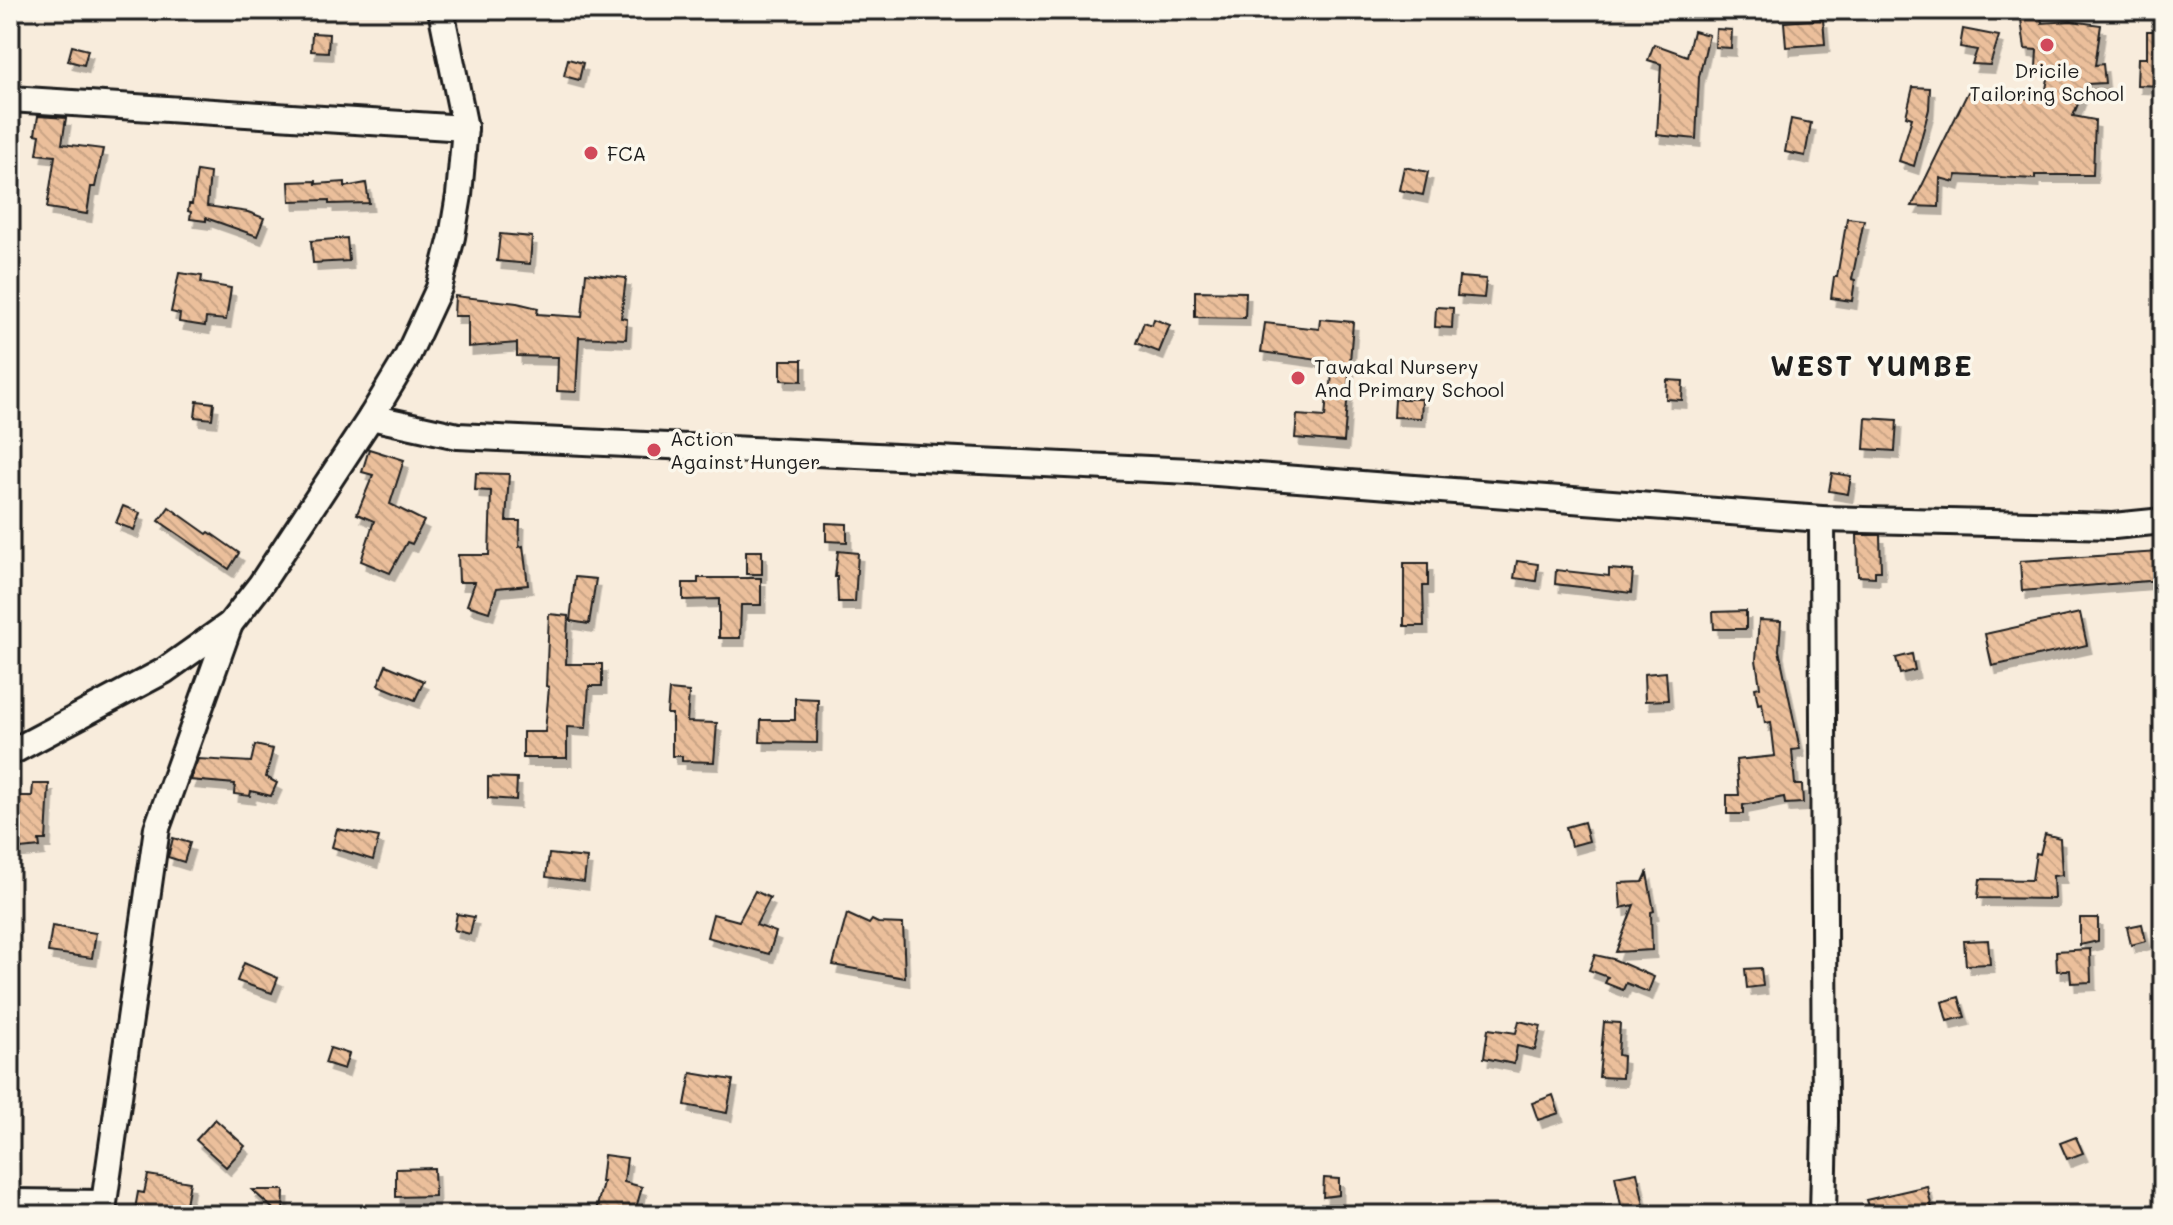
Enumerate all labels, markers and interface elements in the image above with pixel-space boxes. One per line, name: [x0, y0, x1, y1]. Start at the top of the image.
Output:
marker: Dricile Tailoring School: [2038, 36, 2056, 54]
place label: Dricile Tailoring School: [1970, 57, 2124, 106]
place label: FCA: [607, 140, 646, 166]
marker: FCA: [582, 144, 600, 162]
district label: WEST YUMBE: [1770, 347, 1974, 383]
place label: Tawakal Nursery And Primary School: [1314, 353, 1505, 402]
marker: Tawakal Nursery And Primary School: [1289, 369, 1307, 387]
place label: Action Against Hunger: [670, 425, 820, 474]
marker: Action Against Hunger: [645, 441, 663, 459]

